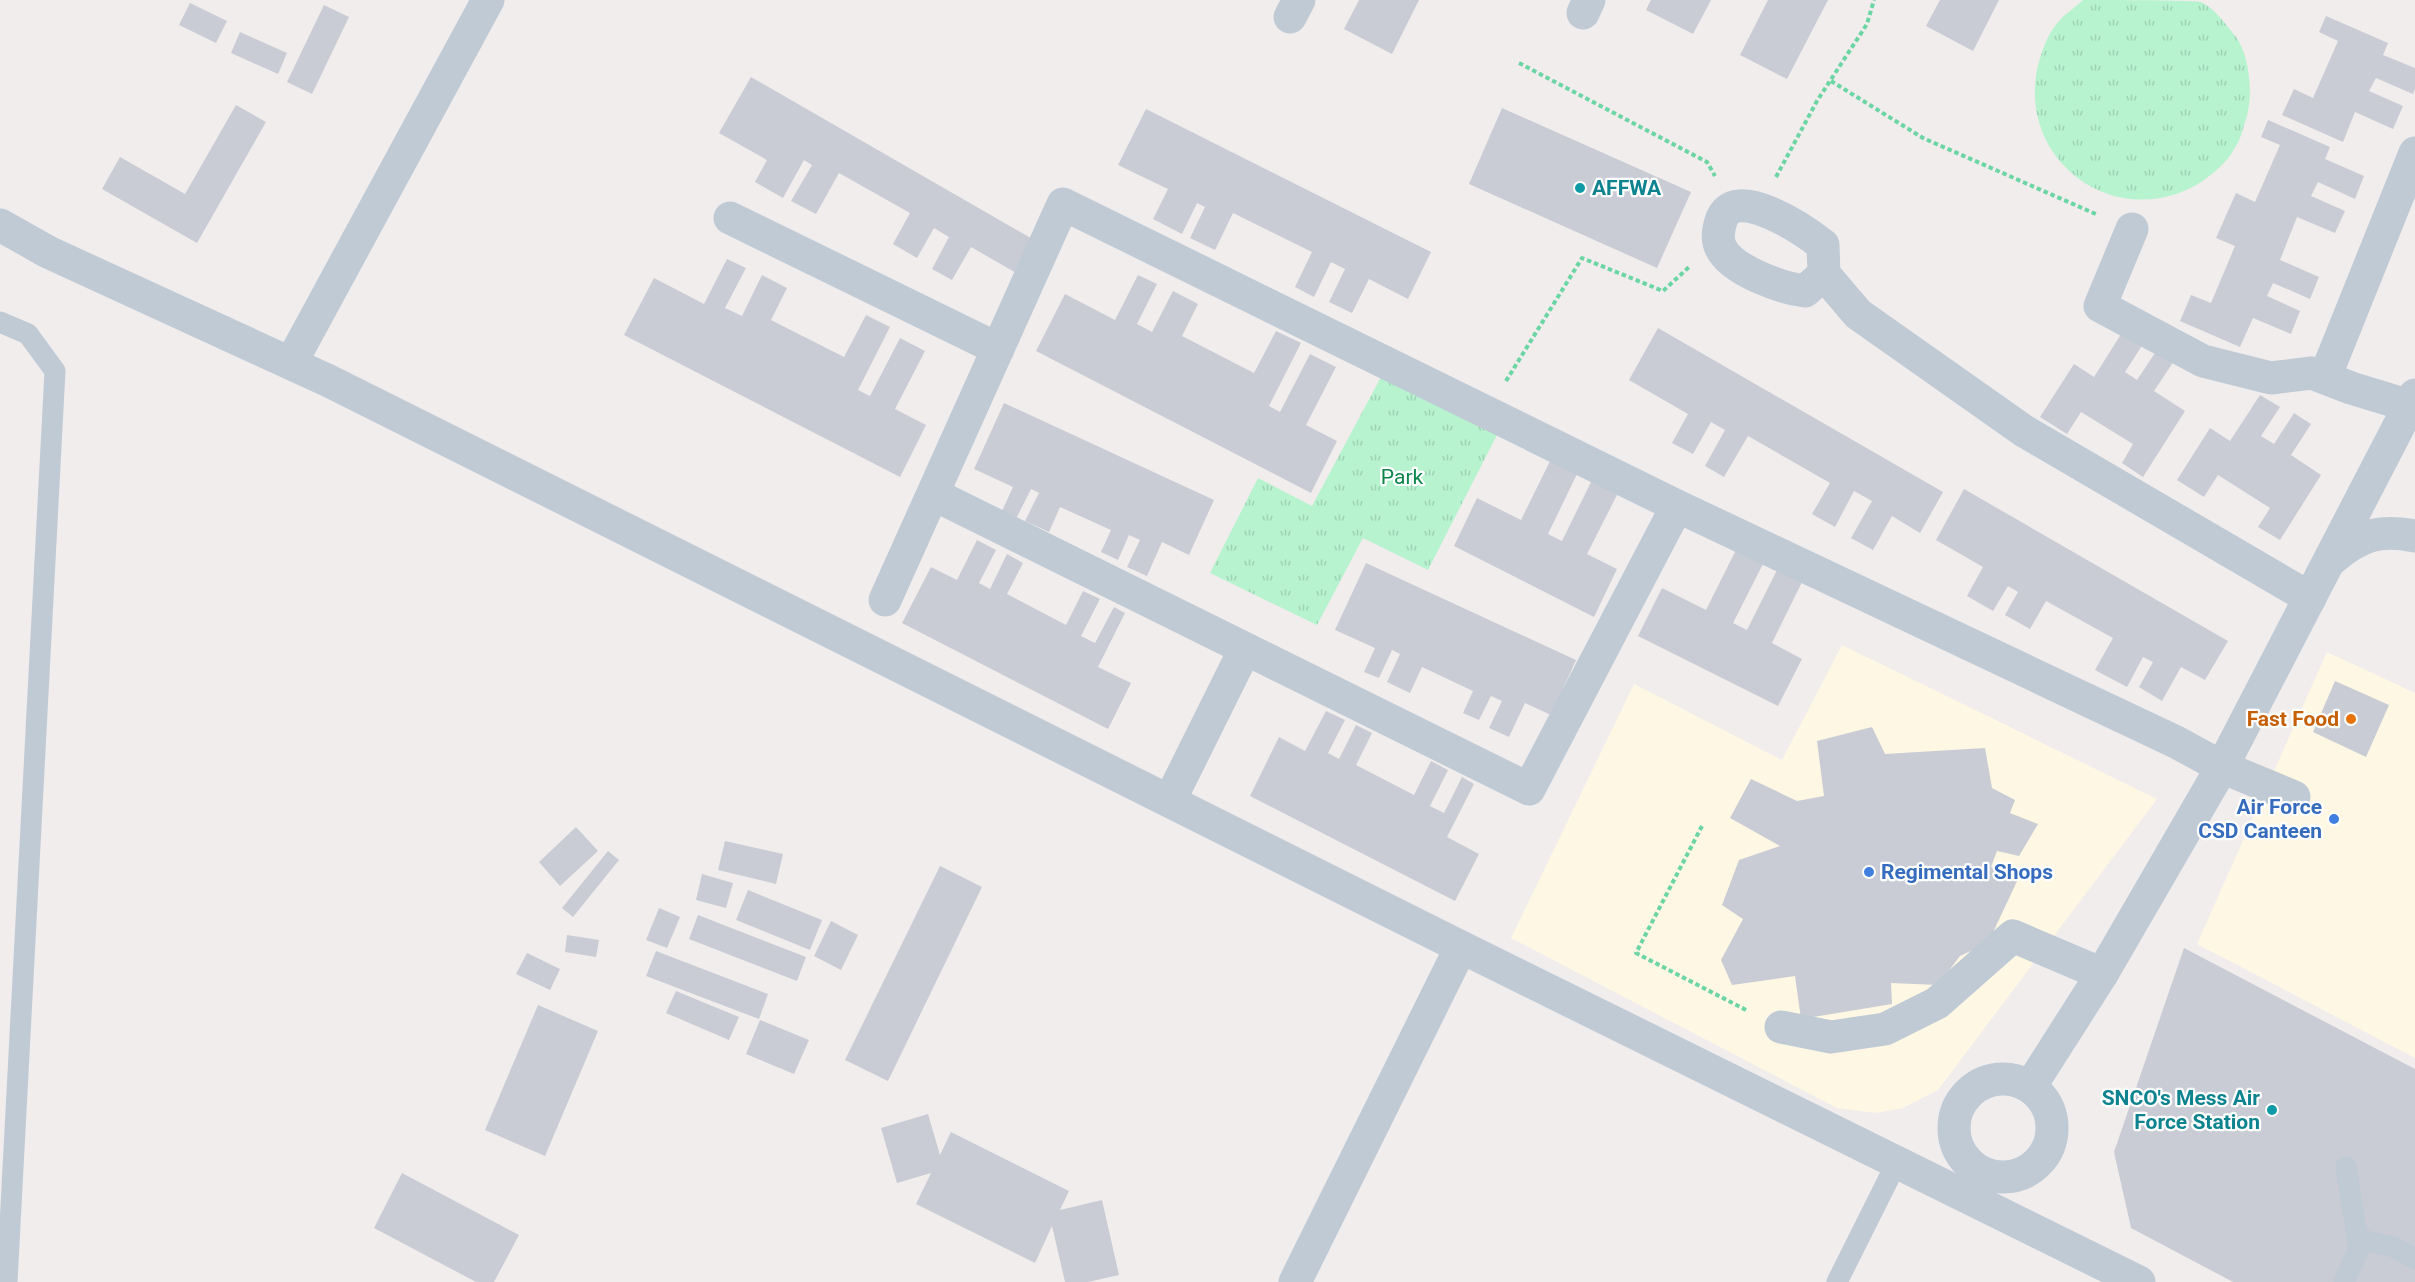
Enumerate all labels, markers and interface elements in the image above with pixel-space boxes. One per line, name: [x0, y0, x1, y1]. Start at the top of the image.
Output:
place label: AFFWA: [1592, 176, 1662, 200]
marker: AFFWA: [1573, 181, 1587, 195]
park label: Park: [1381, 465, 1424, 489]
place label: Fast Food: [2247, 707, 2339, 731]
marker: Fast Food: [2344, 712, 2358, 726]
place label: Air Force CSD Canteen: [2198, 795, 2322, 843]
marker: Air Force CSD Canteen: [2327, 812, 2341, 826]
place label: Regimental Shops: [1881, 860, 2053, 884]
marker: Regimental Shops: [1862, 865, 1876, 879]
place label: SNCO's Mess Air Force Station: [2102, 1086, 2260, 1134]
marker: SNCO's Mess Air Force Station: [2265, 1103, 2279, 1117]

